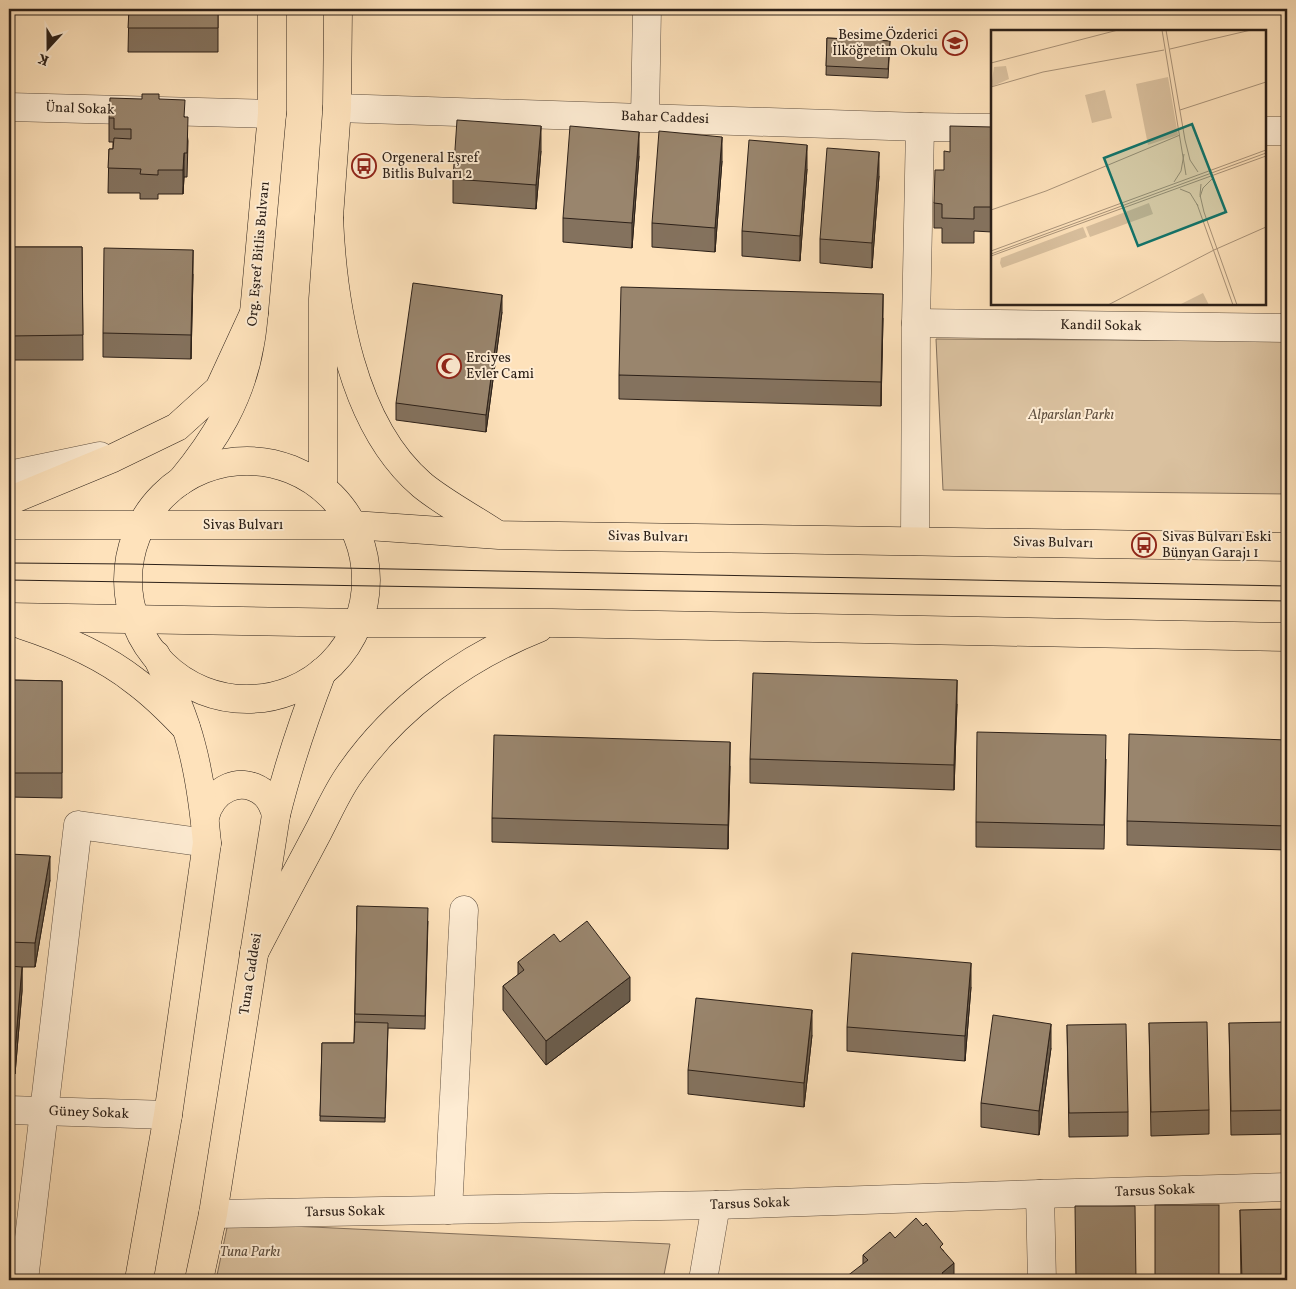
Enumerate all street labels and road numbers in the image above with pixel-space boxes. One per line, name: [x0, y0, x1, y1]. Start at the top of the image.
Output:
street label: Ünal Sokak: [45, 98, 115, 120]
street label: Bahar Caddesi: [620, 107, 710, 129]
street label: Org. Eşref Bitlis Bulvarı: [243, 181, 275, 327]
street label: Kandil Sokak: [1060, 316, 1142, 336]
street label: Sivas Bulvarı: [203, 516, 283, 535]
street label: Sivas Bulvarı: [608, 527, 688, 547]
street label: Sivas Bulvarı: [1013, 533, 1093, 553]
street label: Tuna Caddesi: [235, 932, 267, 1016]
street label: Güney Sokak: [49, 1102, 130, 1124]
street label: Tarsus Sokak: [1115, 1180, 1196, 1202]
street label: Tarsus Sokak: [710, 1193, 791, 1215]
street label: Tarsus Sokak: [305, 1202, 386, 1222]

